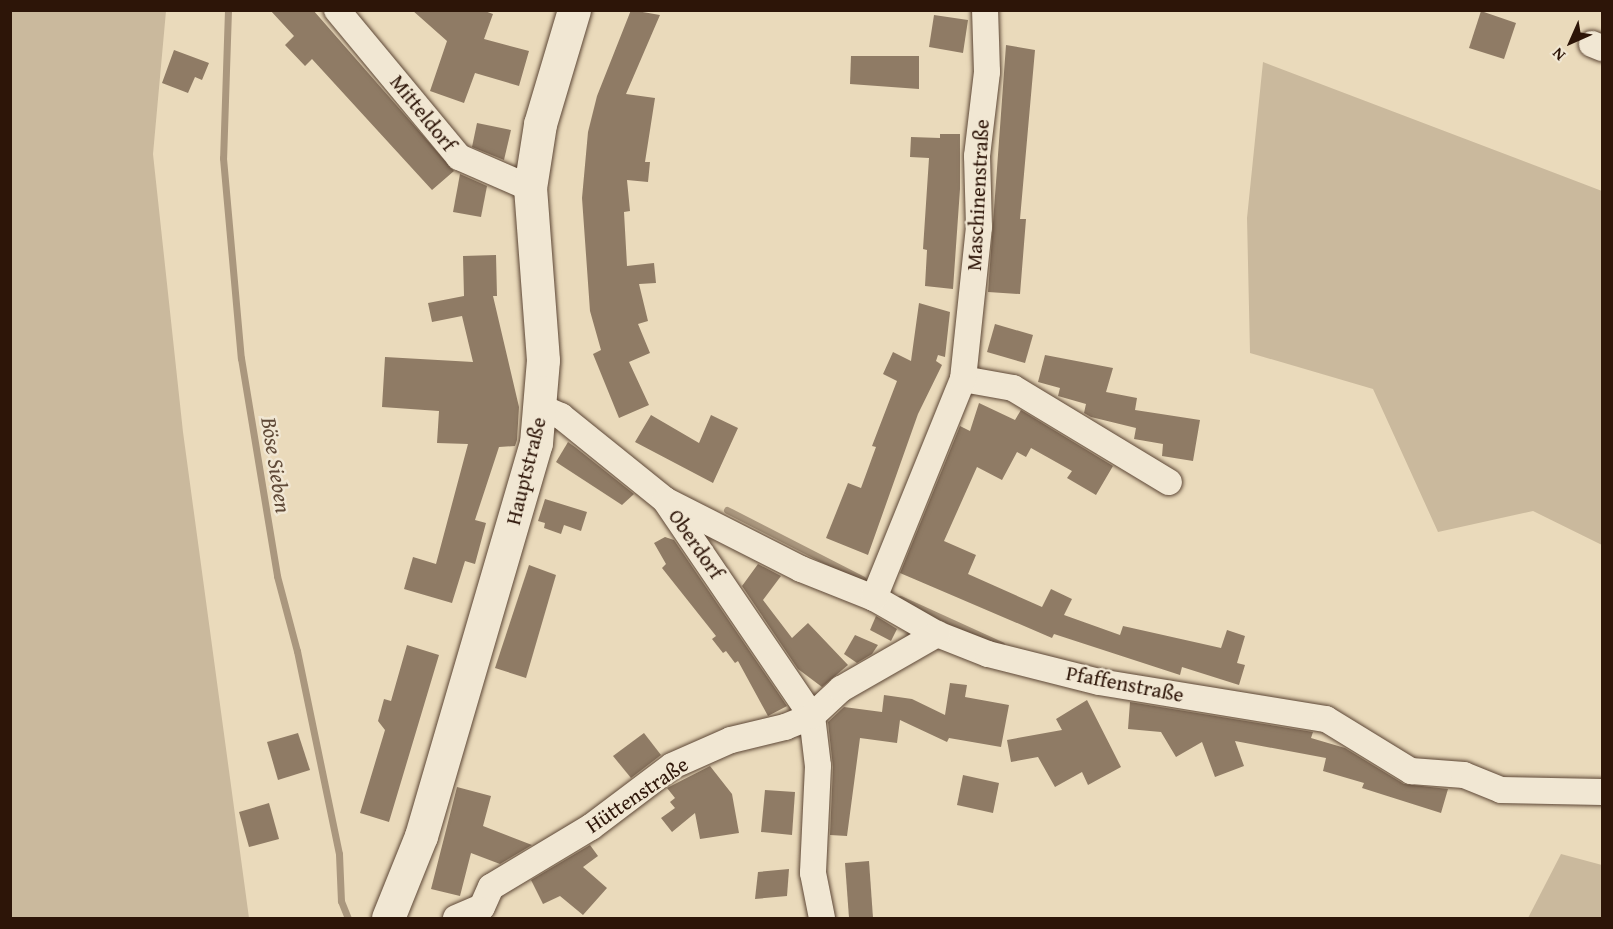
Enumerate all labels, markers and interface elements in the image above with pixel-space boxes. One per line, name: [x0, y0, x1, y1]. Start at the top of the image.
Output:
north arrow: [1541, 12, 1601, 72]
text: N: [1546, 42, 1571, 67]
street label: Mitteldorf: [385, 70, 461, 156]
street label: Maschinenstraße: [961, 118, 995, 272]
street label: Hauptstraße: [500, 414, 552, 528]
water label: Böse Sieben: [255, 415, 297, 515]
street label: Oberdorf: [663, 504, 729, 584]
street label: Pfaffenstraße: [1064, 660, 1186, 708]
street label: Hüttenstraße: [581, 752, 693, 838]

